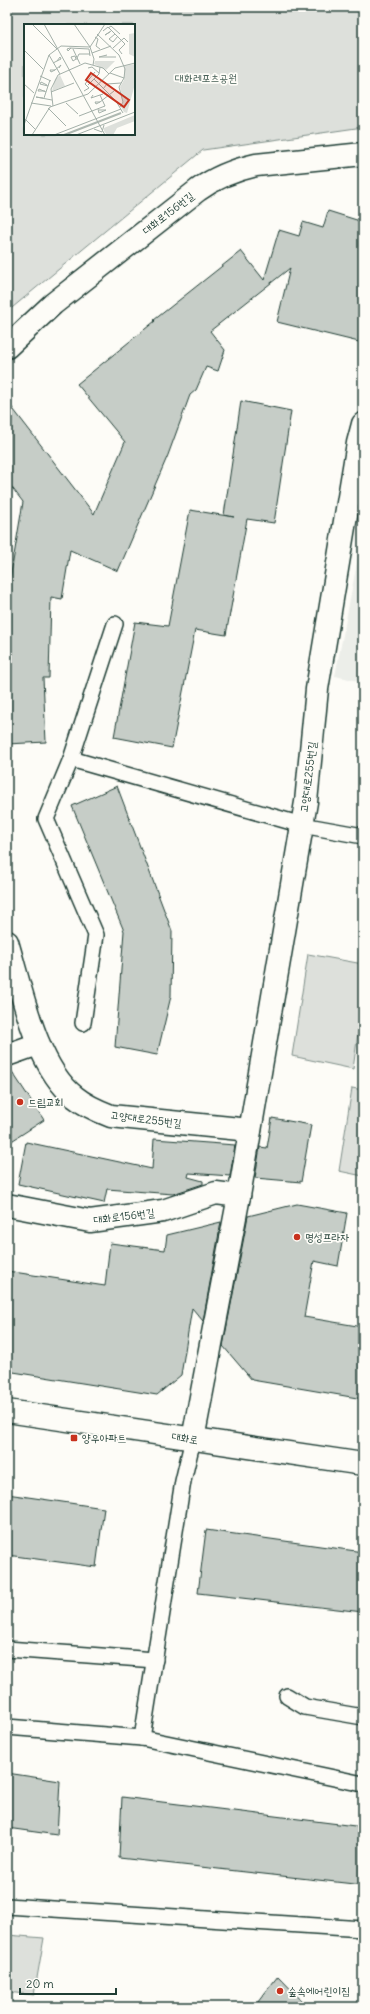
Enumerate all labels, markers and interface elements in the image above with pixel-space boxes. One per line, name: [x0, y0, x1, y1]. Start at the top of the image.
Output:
inset map: [24, 24, 135, 135]
park label: 대화레포츠공원: [175, 71, 237, 85]
street label: 대화로156번길: [140, 189, 197, 237]
street label: 고양대로255번길: [297, 740, 319, 813]
place label: 드림교회: [28, 1095, 63, 1109]
marker: 드림교회: [15, 1097, 25, 1107]
street label: 고양대로255번길: [110, 1108, 183, 1130]
street label: 대화로156번길: [93, 1205, 155, 1227]
place label: 명성프라자: [305, 1230, 349, 1244]
marker: 명성프라자: [292, 1232, 302, 1242]
street label: 대화로: [171, 1429, 199, 1447]
place label: 양우아파트: [82, 1431, 126, 1445]
marker: 양우아파트: [69, 1433, 79, 1443]
scale bar: [20, 1970, 116, 1996]
text: 20 m: [26, 1976, 54, 1991]
place label: 숲속에어린이집: [288, 1984, 350, 1998]
marker: 숲속에어린이집: [275, 1986, 285, 1996]

